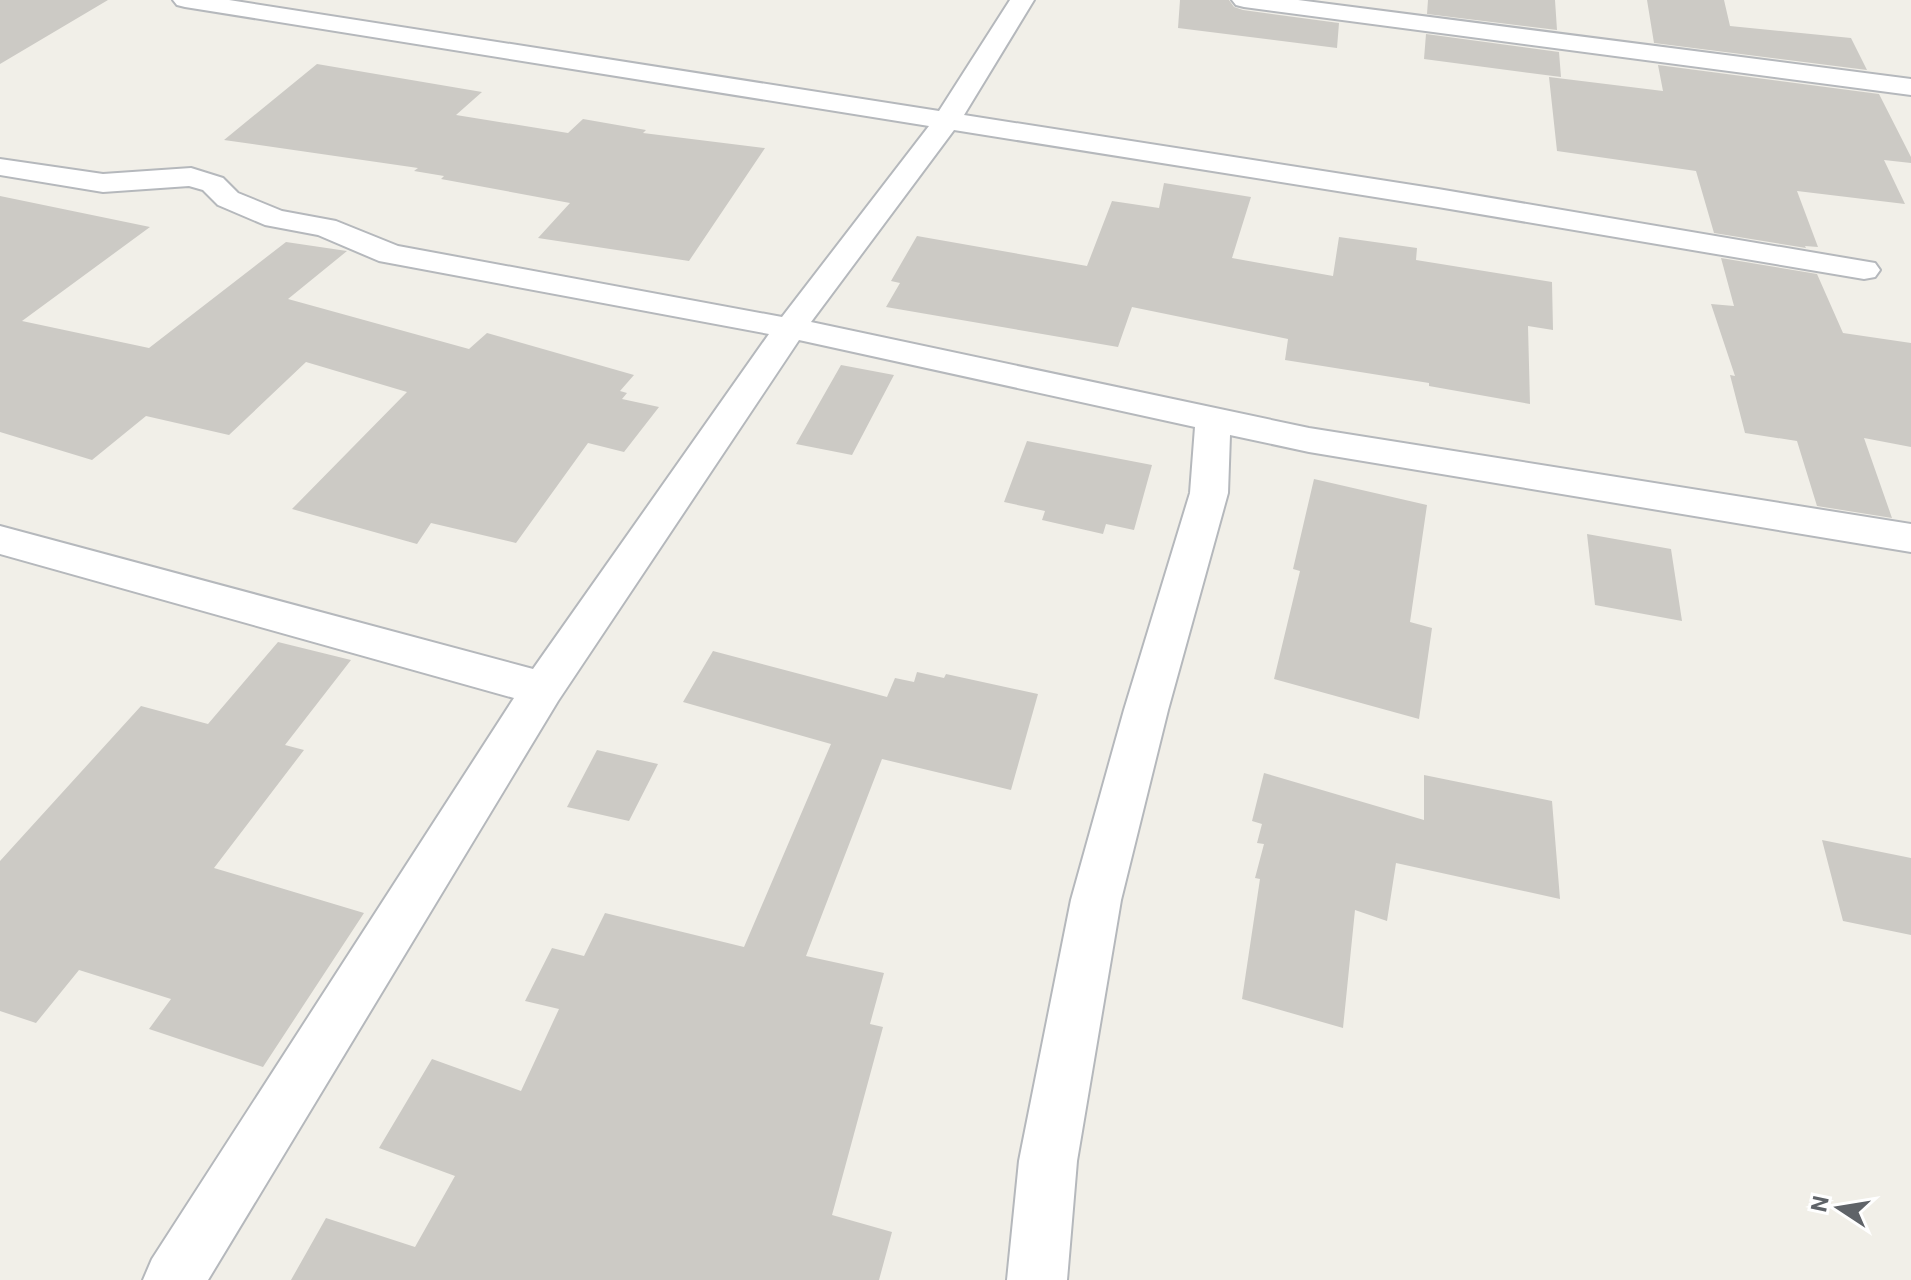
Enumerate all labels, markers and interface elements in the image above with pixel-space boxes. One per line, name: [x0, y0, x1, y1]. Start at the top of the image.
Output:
north arrow: [1799, 1168, 1879, 1248]
text: N: [1806, 1194, 1834, 1214]

